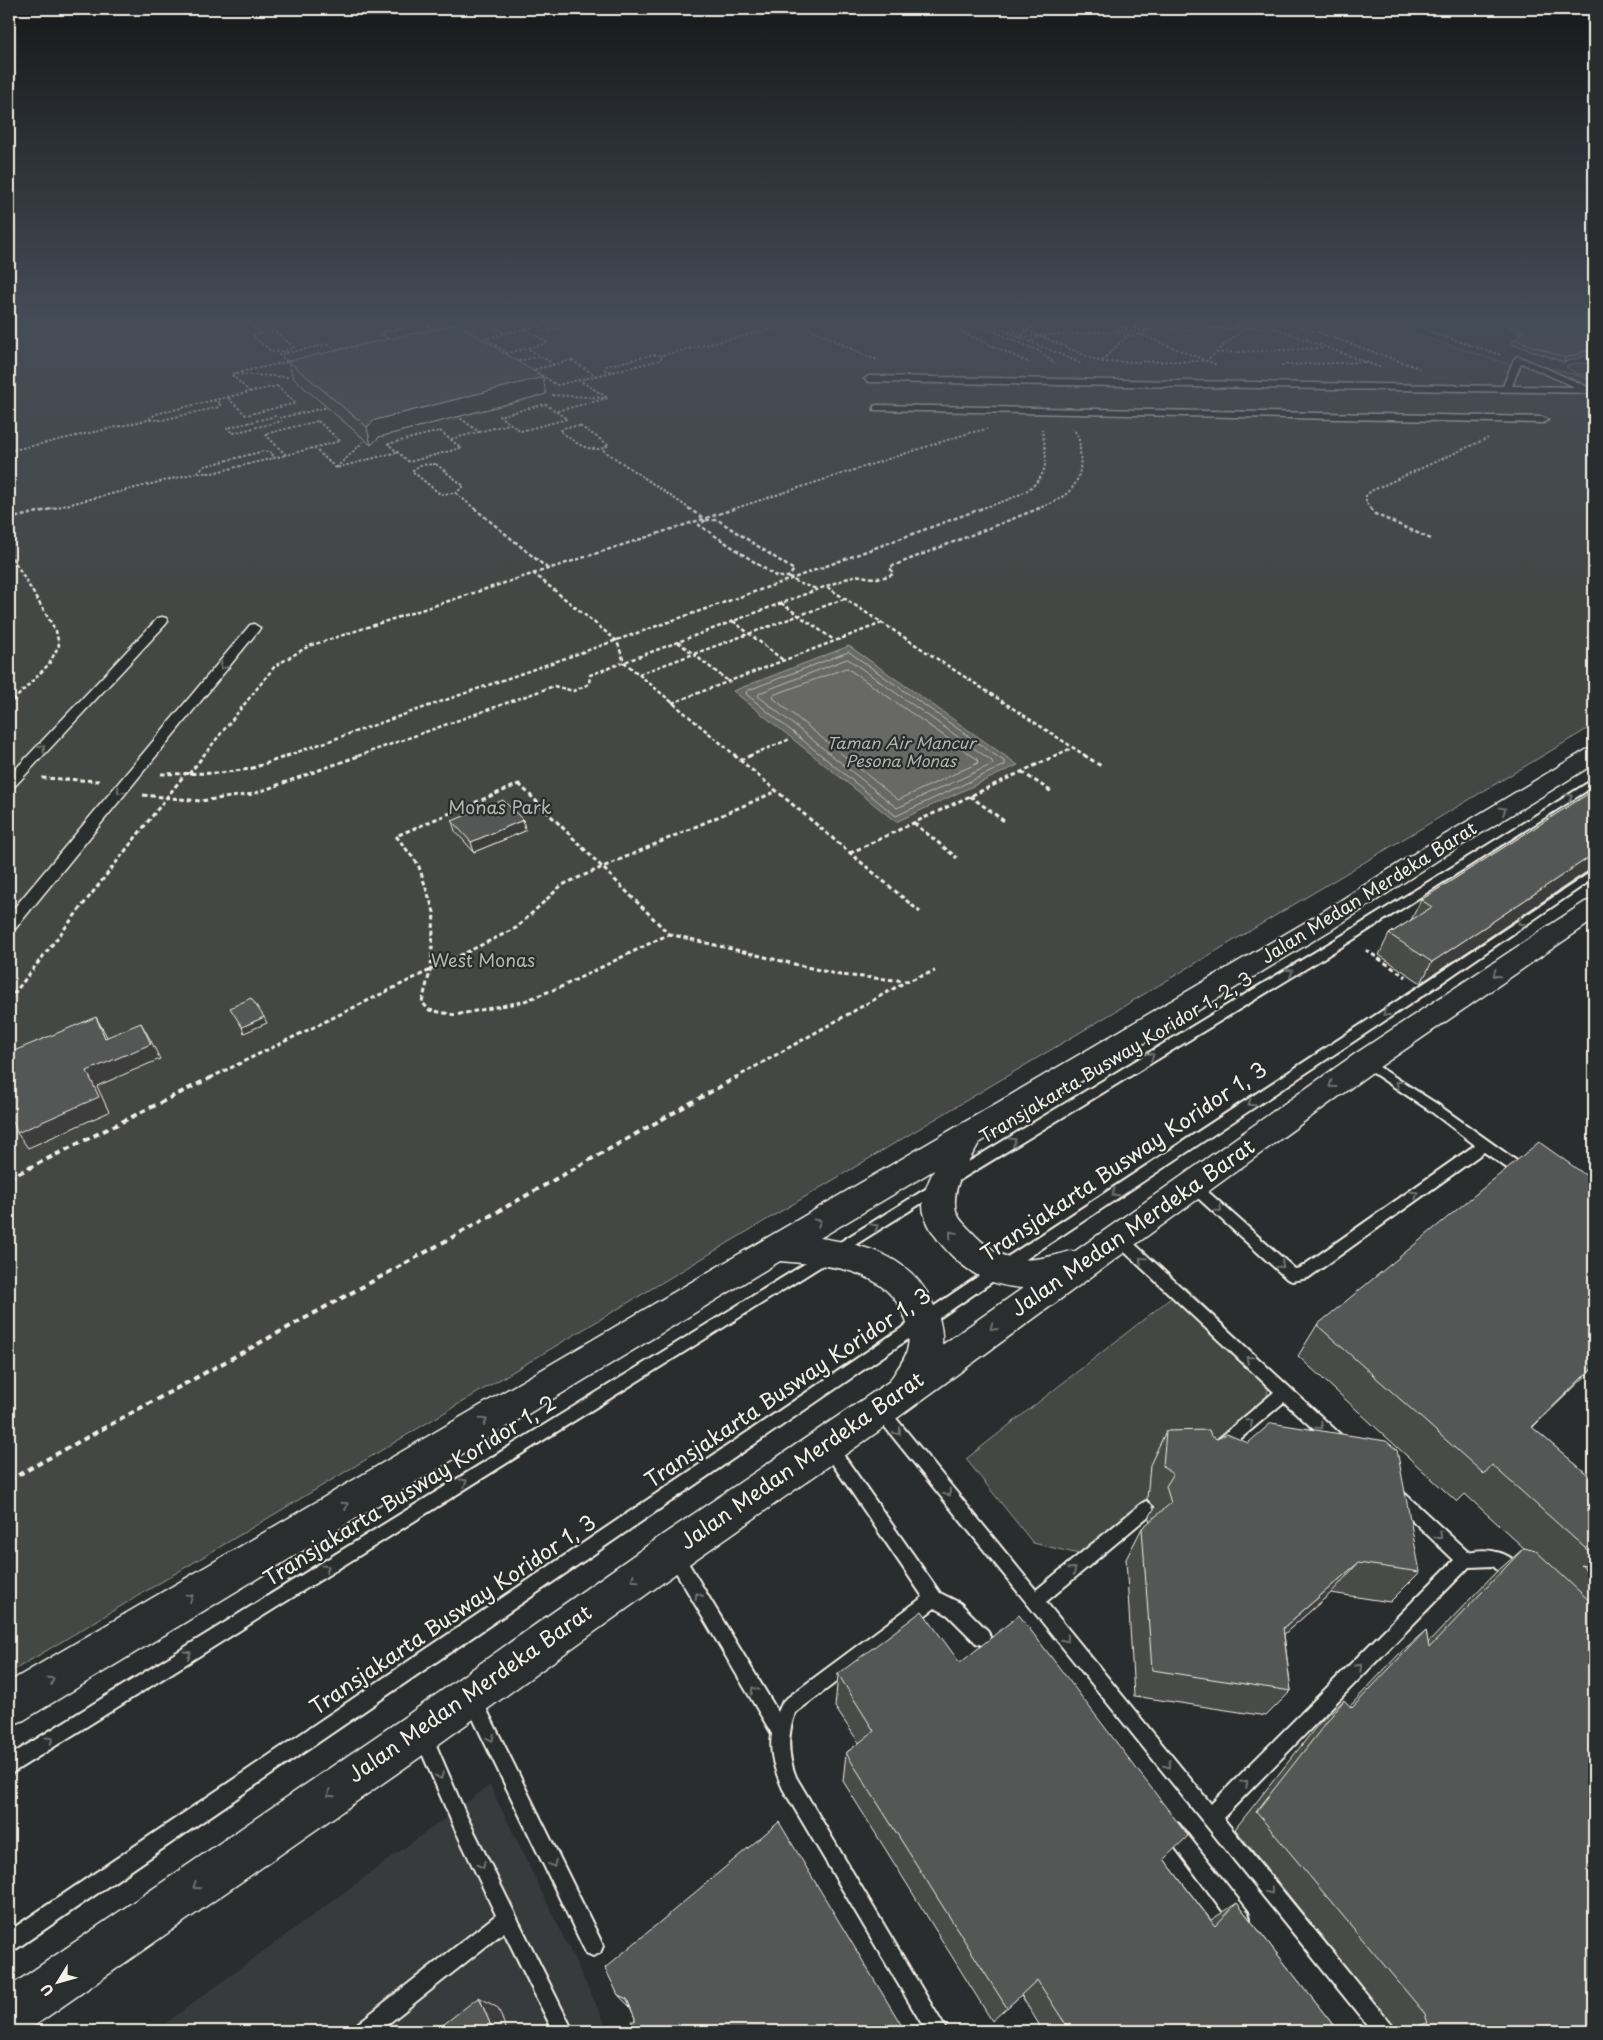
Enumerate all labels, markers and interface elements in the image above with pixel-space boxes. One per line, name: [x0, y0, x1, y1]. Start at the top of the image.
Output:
one-way arrow: [220, 660, 229, 669]
water label: Taman Air Mancur Pesona Monas: [826, 730, 978, 772]
one-way arrow: [36, 745, 45, 754]
one-way arrow: [117, 785, 125, 794]
park label: Monas Park: [448, 793, 552, 820]
one-way arrow: [1564, 794, 1573, 804]
one-way arrow: [1498, 807, 1507, 817]
street label: Jalan Medan Merdeka Barat: [1255, 814, 1481, 969]
one-way arrow: [1517, 916, 1526, 926]
park label: West Monas: [431, 946, 535, 973]
street label: Transjakarta Busway Koridor 1, 2, 3: [974, 964, 1257, 1149]
one-way arrow: [1492, 968, 1502, 977]
one-way arrow: [1285, 969, 1294, 979]
one-way arrow: [1383, 1007, 1392, 1016]
street label: Transjakarta Busway Koridor 1, 3: [973, 1052, 1272, 1268]
one-way arrow: [1146, 1053, 1155, 1063]
one-way arrow: [1328, 1079, 1338, 1088]
one-way arrow: [1395, 1081, 1405, 1090]
one-way arrow: [1247, 1097, 1257, 1106]
street label: Jalan Medan Merdeka Barat: [1003, 1130, 1260, 1323]
one-way arrow: [1007, 1137, 1016, 1147]
one-way arrow: [1112, 1187, 1121, 1196]
one-way arrow: [1409, 1192, 1418, 1200]
one-way arrow: [1213, 1203, 1222, 1212]
one-way arrow: [813, 1219, 822, 1229]
one-way arrow: [869, 1223, 878, 1233]
one-way arrow: [949, 1230, 958, 1239]
one-way arrow: [1139, 1257, 1148, 1266]
one-way arrow: [1276, 1259, 1285, 1268]
street label: Transjakarta Busway Koridor 1, 3: [637, 1278, 936, 1494]
one-way arrow: [989, 1321, 998, 1330]
one-way arrow: [1246, 1356, 1255, 1365]
street label: Jalan Medan Merdeka Barat: [672, 1363, 929, 1556]
street label: Transjakarta Busway Koridor 1, 2: [256, 1386, 562, 1593]
one-way arrow: [479, 1418, 488, 1428]
one-way arrow: [1244, 1418, 1253, 1427]
one-way arrow: [1315, 1420, 1324, 1429]
one-way arrow: [893, 1426, 901, 1435]
one-way arrow: [459, 1479, 468, 1489]
one-way arrow: [943, 1487, 951, 1496]
one-way arrow: [339, 1501, 348, 1511]
street label: Transjakarta Busway Koridor 1, 3: [302, 1505, 601, 1721]
one-way arrow: [1434, 1530, 1443, 1539]
one-way arrow: [321, 1565, 330, 1574]
one-way arrow: [1067, 1566, 1076, 1575]
one-way arrow: [630, 1573, 640, 1582]
one-way arrow: [185, 1593, 194, 1603]
one-way arrow: [694, 1593, 704, 1602]
street label: Jalan Medan Merdeka Barat: [340, 1596, 597, 1789]
one-way arrow: [1060, 1633, 1068, 1642]
one-way arrow: [183, 1651, 192, 1660]
one-way arrow: [1353, 1664, 1362, 1673]
one-way arrow: [45, 1677, 54, 1687]
one-way arrow: [751, 1686, 760, 1695]
one-way arrow: [485, 1733, 496, 1742]
one-way arrow: [45, 1736, 54, 1746]
one-way arrow: [1163, 1759, 1171, 1768]
one-way arrow: [434, 1771, 445, 1780]
one-way arrow: [1239, 1780, 1248, 1789]
one-way arrow: [326, 1788, 336, 1797]
one-way arrow: [547, 1859, 557, 1868]
one-way arrow: [476, 1860, 486, 1869]
one-way arrow: [192, 1880, 202, 1889]
one-way arrow: [1265, 1886, 1274, 1895]
north arrow: [32, 1958, 82, 2008]
text: U: [36, 1980, 59, 2001]

